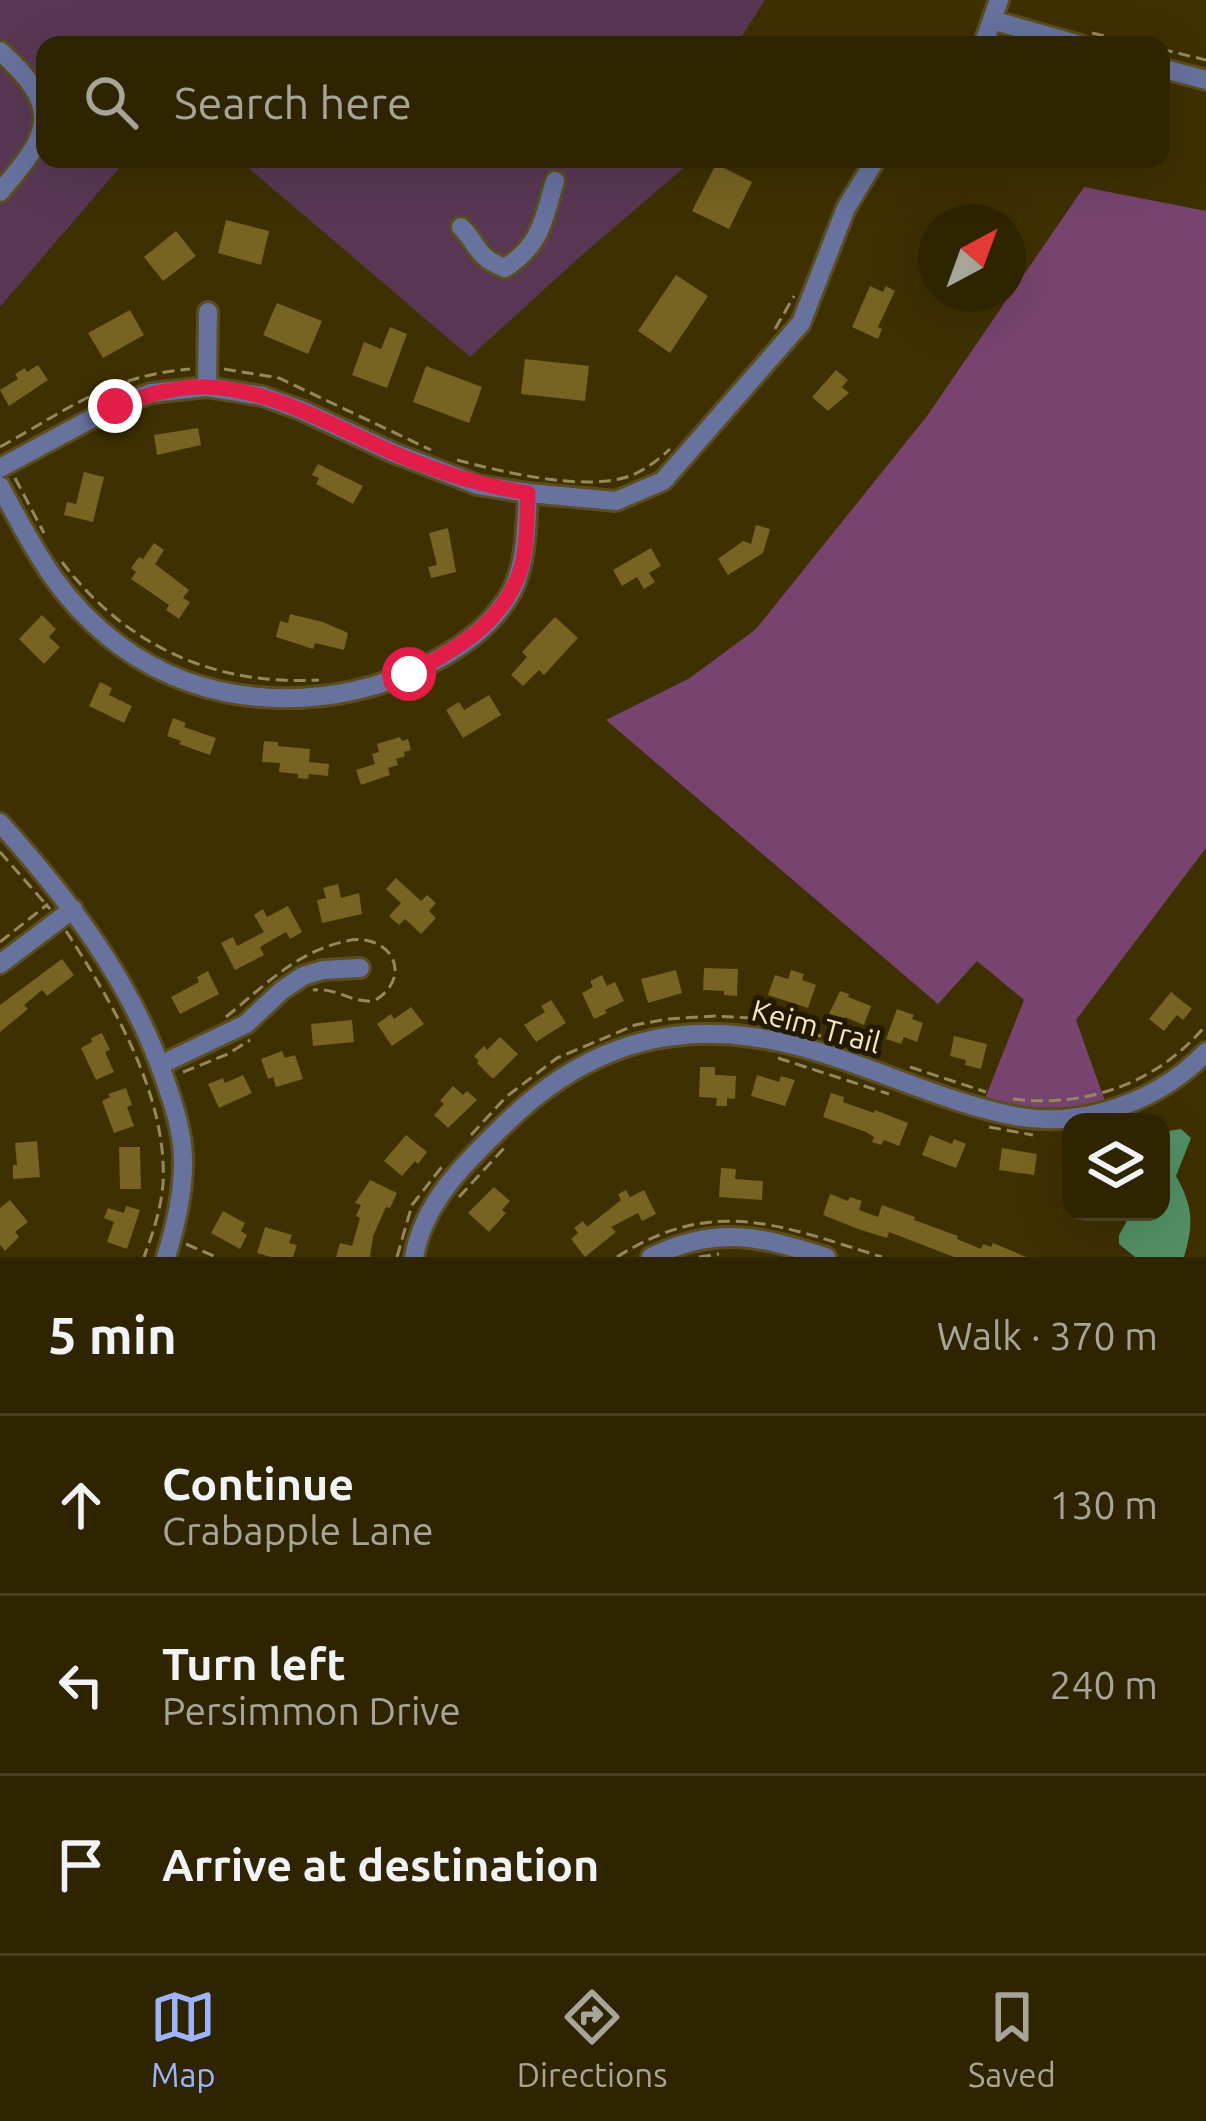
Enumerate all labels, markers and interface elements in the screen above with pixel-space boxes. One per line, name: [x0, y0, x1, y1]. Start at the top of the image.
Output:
search box: [36, 36, 1170, 168]
icon: search: [78, 69, 144, 135]
text: Search here: [174, 77, 412, 128]
north arrow: [918, 204, 1026, 312]
route end: [88, 379, 142, 433]
route start: [382, 647, 436, 701]
street label: Keim Trail: [748, 993, 885, 1060]
map controls: [1062, 1113, 1170, 1221]
button: layers: [1062, 1113, 1170, 1221]
text: 5 min: [48, 1306, 177, 1364]
text: Walk · 370 m: [937, 1314, 1158, 1357]
text: Continue: [162, 1458, 354, 1509]
icon: ahead: [48, 1472, 114, 1538]
text: 130 m: [1049, 1483, 1158, 1526]
text: Crabapple Lane: [162, 1509, 434, 1552]
text: Turn left: [162, 1638, 346, 1689]
icon: left: [48, 1652, 114, 1718]
text: 240 m: [1049, 1663, 1158, 1706]
text: Persimmon Drive: [162, 1689, 461, 1732]
icon: arrive: [48, 1832, 114, 1898]
text: Arrive at destination: [162, 1839, 599, 1890]
tab: Map: [150, 1984, 216, 2093]
tab: Directions: [517, 1984, 667, 2093]
tab: Saved: [968, 1984, 1056, 2093]

